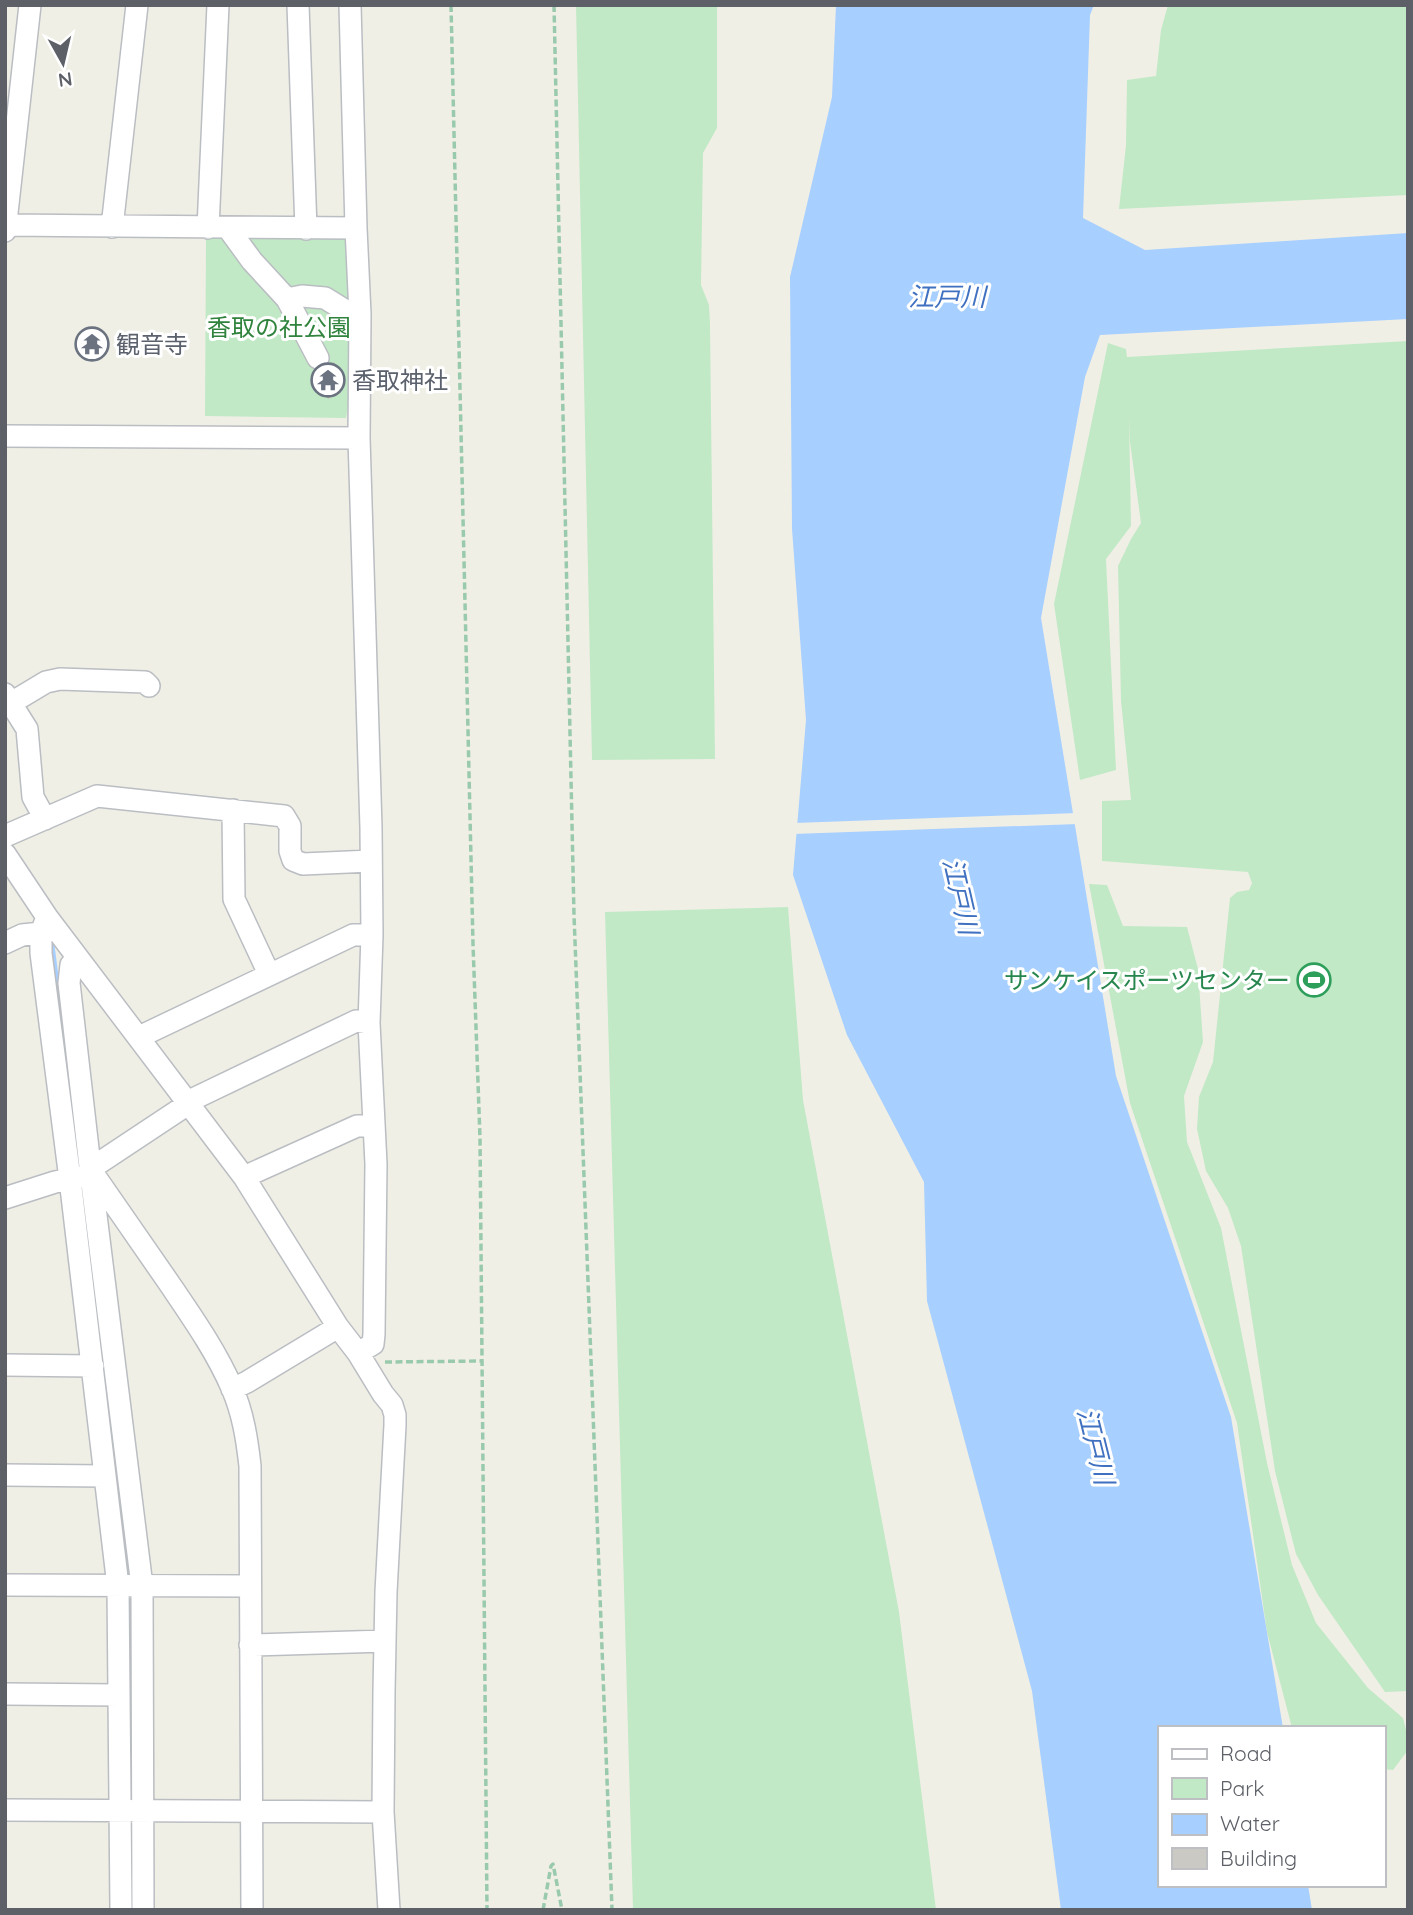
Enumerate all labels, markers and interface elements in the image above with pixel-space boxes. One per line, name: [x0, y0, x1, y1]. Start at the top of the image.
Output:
north arrow: [28, 28, 98, 98]
text: N: [57, 67, 74, 93]
water label: 江戸川: [908, 280, 989, 313]
park label: 香取の社公園: [207, 312, 351, 342]
temple icon: 観音寺: [73, 325, 111, 363]
place label: 観音寺: [116, 329, 188, 359]
temple icon: 香取神社: [309, 361, 347, 399]
place label: 香取神社: [352, 365, 448, 395]
water label: 江戸川: [936, 854, 987, 941]
sports icon: サンケイスポーツセンター: [1295, 961, 1333, 999]
place label: サンケイスポーツセンター: [1004, 965, 1290, 995]
water label: 江戸川: [1071, 1404, 1122, 1491]
legend: [1158, 1726, 1385, 1887]
text: Road: [1220, 1740, 1272, 1766]
text: Park: [1220, 1775, 1264, 1801]
text: Water: [1220, 1810, 1280, 1836]
text: Building: [1220, 1845, 1297, 1871]

